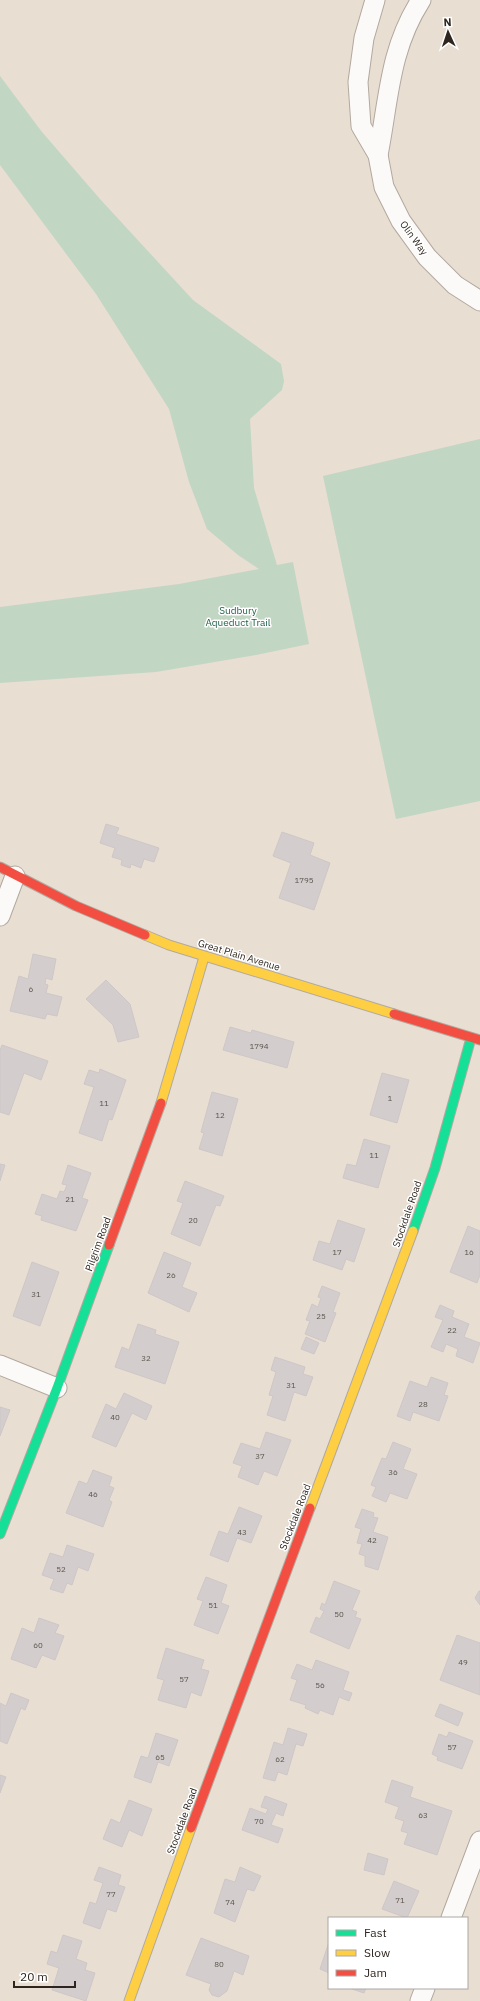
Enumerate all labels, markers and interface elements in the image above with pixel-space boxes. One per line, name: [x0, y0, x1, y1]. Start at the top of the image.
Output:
north arrow: [428, 12, 468, 52]
text: N: [443, 15, 452, 29]
street label: Olin Way: [397, 218, 431, 258]
park label: Sudbury Aqueduct Trail: [205, 604, 271, 629]
house number: 1795: [294, 875, 314, 885]
street label: Great Plain Avenue: [196, 936, 282, 974]
house number: 6: [29, 984, 34, 994]
house number: 1794: [249, 1041, 269, 1051]
house number: 1: [388, 1093, 393, 1103]
house number: 11: [99, 1098, 109, 1108]
house number: 12: [215, 1110, 225, 1120]
house number: 11: [369, 1150, 379, 1160]
street label: Stockdale Road: [390, 1179, 424, 1249]
house number: 21: [65, 1194, 75, 1204]
street label: Pilgrim Road: [82, 1215, 114, 1273]
house number: 20: [188, 1215, 198, 1225]
house number: 17: [332, 1247, 342, 1257]
house number: 16: [464, 1247, 474, 1257]
house number: 26: [166, 1270, 176, 1280]
house number: 31: [31, 1289, 41, 1299]
house number: 25: [316, 1311, 326, 1321]
house number: 22: [447, 1325, 457, 1335]
house number: 32: [141, 1353, 151, 1363]
house number: 31: [286, 1380, 296, 1390]
house number: 28: [418, 1399, 428, 1409]
house number: 40: [110, 1412, 120, 1422]
house number: 37: [255, 1451, 265, 1461]
house number: 36: [388, 1467, 398, 1477]
street label: Stockdale Road: [276, 1482, 314, 1552]
house number: 46: [88, 1489, 98, 1499]
house number: 43: [237, 1527, 247, 1537]
house number: 42: [367, 1535, 377, 1545]
house number: 52: [56, 1564, 66, 1574]
house number: 51: [208, 1600, 218, 1610]
house number: 50: [334, 1609, 344, 1619]
house number: 60: [33, 1640, 43, 1650]
house number: 49: [458, 1657, 468, 1667]
house number: 57: [179, 1674, 189, 1684]
house number: 56: [315, 1680, 325, 1690]
house number: 57: [447, 1742, 457, 1752]
house number: 65: [155, 1752, 165, 1762]
house number: 62: [275, 1754, 285, 1764]
street label: Stockdale Road: [164, 1786, 200, 1856]
house number: 63: [418, 1810, 428, 1820]
house number: 70: [254, 1816, 264, 1826]
house number: 77: [106, 1889, 116, 1899]
house number: 71: [395, 1895, 405, 1905]
house number: 74: [225, 1897, 235, 1907]
legend: [328, 1917, 468, 1989]
text: Fast: [364, 1925, 387, 1940]
text: Slow: [364, 1945, 390, 1960]
house number: 80: [214, 1959, 224, 1969]
scale bar: [14, 1963, 75, 1989]
text: Jam: [364, 1965, 387, 1980]
text: 20 m: [20, 1969, 48, 1984]

